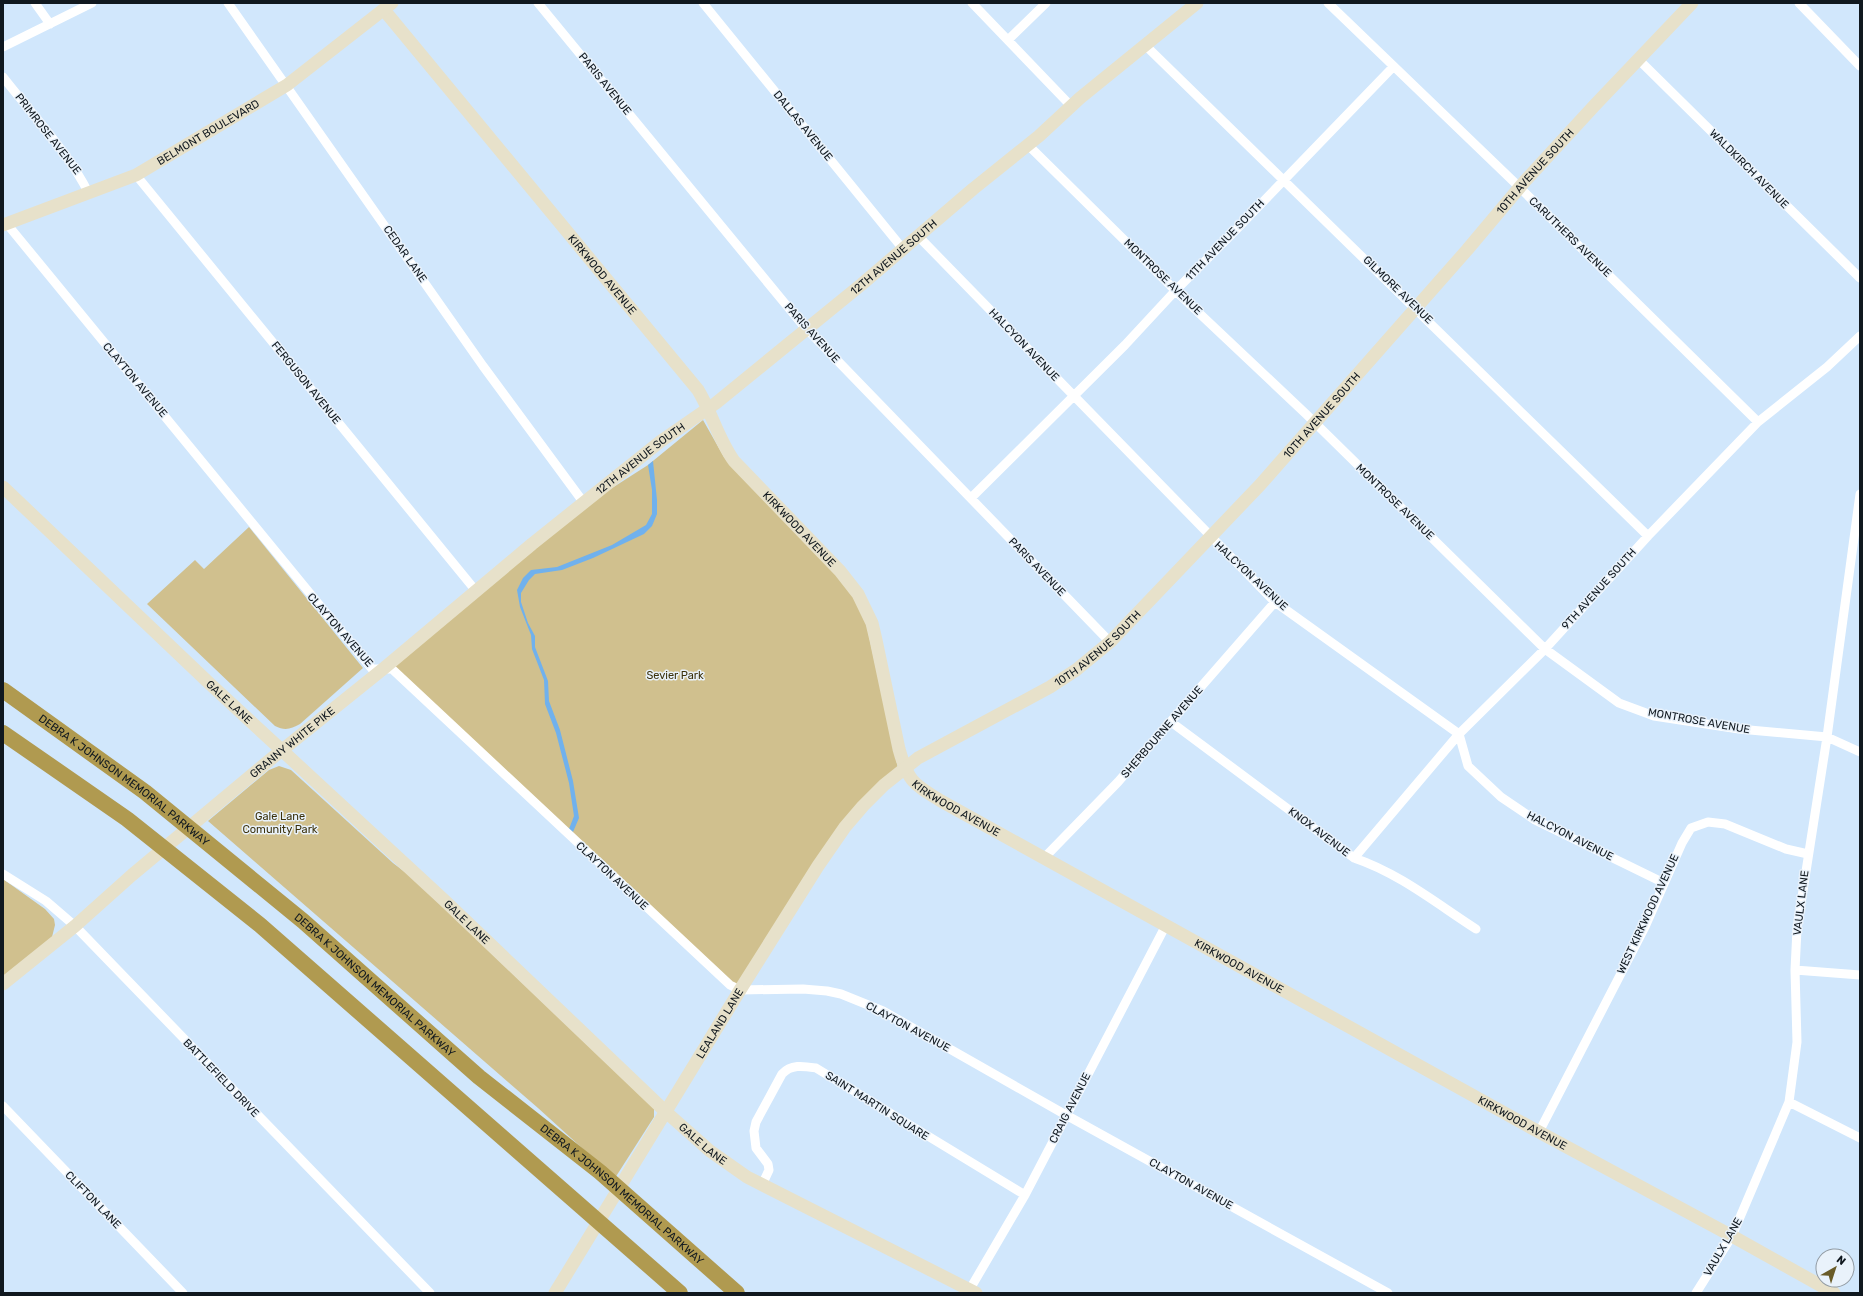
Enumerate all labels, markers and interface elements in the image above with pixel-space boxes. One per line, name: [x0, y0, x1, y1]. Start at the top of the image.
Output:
street label: PARIS AVENUE: [576, 50, 634, 118]
street label: DALLAS AVENUE: [771, 88, 835, 164]
street label: PRIMROSE AVENUE: [12, 91, 84, 177]
street label: BELMONT BOULEVARD: [154, 96, 262, 168]
street label: 10TH AVENUE SOUTH: [1494, 126, 1576, 217]
street label: WALDKIRCH AVENUE: [1707, 127, 1792, 212]
street label: CARUTHERS AVENUE: [1526, 194, 1614, 280]
street label: 11TH AVENUE SOUTH: [1183, 197, 1267, 283]
street label: 12TH AVENUE SOUTH: [848, 216, 939, 297]
street label: CEDAR LANE: [381, 223, 430, 285]
street label: KIRKWOOD AVENUE: [566, 232, 640, 317]
street label: MONTROSE AVENUE: [1121, 236, 1205, 318]
street label: GILMORE AVENUE: [1360, 253, 1436, 327]
street label: PARIS AVENUE: [782, 300, 843, 366]
street label: HALCYON AVENUE: [986, 306, 1062, 384]
street label: FERGUSON AVENUE: [269, 339, 344, 427]
street label: CLAYTON AVENUE: [100, 340, 170, 420]
street label: 10TH AVENUE SOUTH: [1280, 370, 1363, 461]
street label: 12TH AVENUE SOUTH: [593, 420, 687, 497]
street label: MONTROSE AVENUE: [1353, 461, 1437, 543]
street label: KIRKWOOD AVENUE: [760, 488, 839, 570]
street label: PARIS AVENUE: [1006, 535, 1068, 599]
street label: HALCYON AVENUE: [1212, 539, 1291, 614]
street label: 9TH AVENUE SOUTH: [1559, 546, 1639, 632]
street label: CLAYTON AVENUE: [304, 590, 376, 670]
street label: 10TH AVENUE SOUTH: [1052, 608, 1143, 689]
park label: Sevier Park: [646, 669, 704, 682]
street label: GALE LANE: [204, 677, 255, 727]
street label: SHERBOURNE AVENUE: [1118, 683, 1206, 781]
street label: GRANNY WHITE PIKE: [247, 704, 338, 780]
street label: MONTROSE AVENUE: [1647, 706, 1751, 736]
street label: DEBRA K JOHNSON MEMORIAL PARKWAY: [36, 711, 212, 848]
street label: KIRKWOOD AVENUE: [909, 777, 1003, 839]
street label: KNOX AVENUE: [1286, 805, 1353, 860]
street label: HALCYON AVENUE: [1525, 809, 1616, 864]
park label: Gale Lane Comunity Park: [242, 810, 318, 836]
street label: CLAYTON AVENUE: [573, 839, 651, 913]
street label: WEST KIRKWOOD AVENUE: [1614, 852, 1682, 976]
street label: VAULX LANE: [1791, 869, 1811, 936]
street label: GALE LANE: [441, 897, 493, 947]
street label: DEBRA K JOHNSON MEMORIAL PARKWAY: [292, 910, 458, 1059]
street label: KIRKWOOD AVENUE: [1192, 936, 1286, 996]
street label: LEALAND LANE: [693, 986, 746, 1061]
street label: CLAYTON AVENUE: [864, 999, 953, 1055]
street label: BATTLEFIELD DRIVE: [180, 1036, 262, 1120]
street label: SAINT MARTIN SQUARE: [823, 1069, 931, 1143]
street label: CRAIG AVENUE: [1047, 1070, 1094, 1145]
street label: KIRKWOOD AVENUE: [1476, 1093, 1570, 1153]
street label: GALE LANE: [676, 1120, 730, 1168]
street label: DEBRA K JOHNSON MEMORIAL PARKWAY: [538, 1121, 707, 1267]
street label: CLAYTON AVENUE: [1147, 1156, 1235, 1213]
street label: CLIFTON LANE: [62, 1169, 124, 1232]
street label: VAULX LANE: [1701, 1215, 1745, 1279]
north arrow: [1815, 1248, 1855, 1288]
text: N: [1834, 1253, 1848, 1268]

